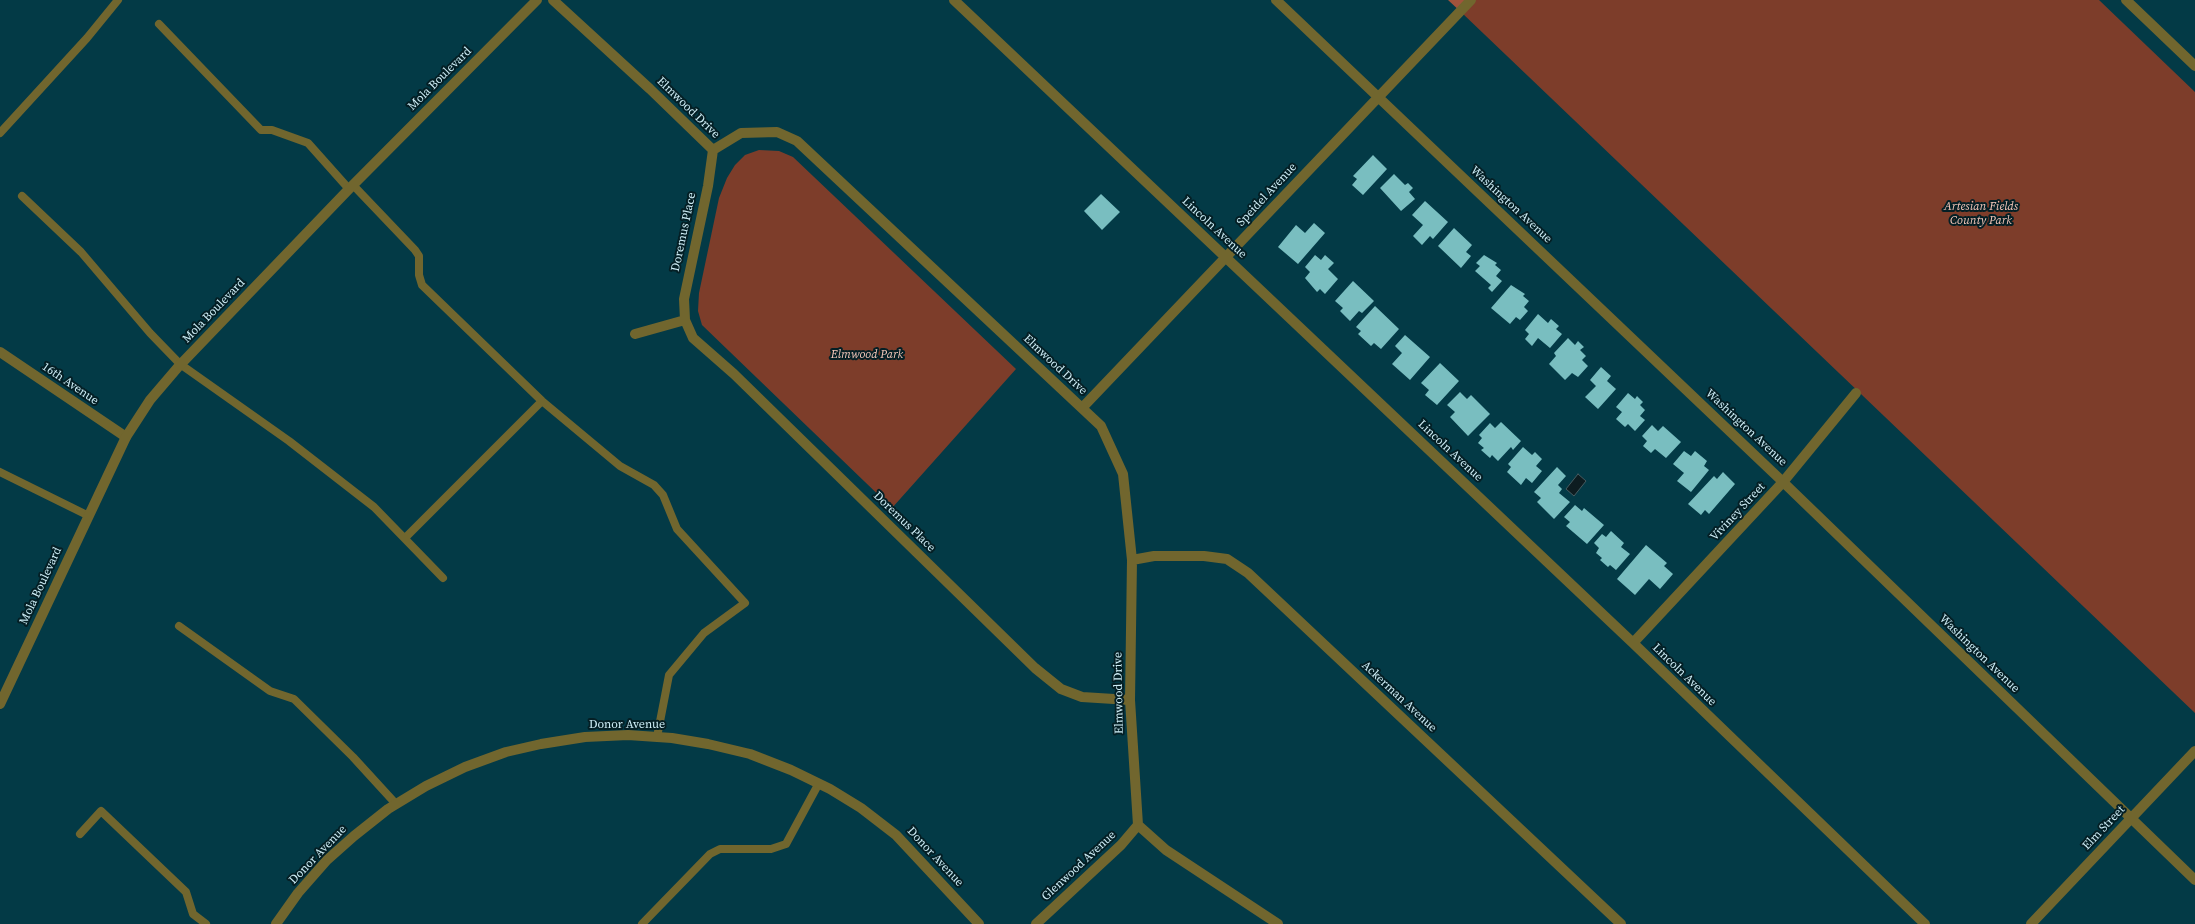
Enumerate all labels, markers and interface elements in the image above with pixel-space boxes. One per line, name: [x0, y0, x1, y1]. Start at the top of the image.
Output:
street label: Mola Boulevard: [405, 44, 475, 114]
street label: Elmwood Drive: [654, 74, 722, 142]
street label: Speidel Avenue: [1234, 160, 1300, 230]
street label: Washington Avenue: [1467, 164, 1555, 246]
street label: Doremus Place: [669, 191, 699, 273]
street label: Lincoln Avenue: [1179, 194, 1249, 262]
park label: Artesian Fields County Park: [1944, 200, 2018, 228]
street label: Mola Boulevard: [180, 276, 248, 346]
street label: Elmwood Drive: [1020, 332, 1090, 398]
park label: Elmwood Park: [831, 348, 903, 362]
street label: 16th Avenue: [39, 360, 101, 408]
street label: Washington Avenue: [1702, 387, 1790, 469]
street label: Lincoln Avenue: [1415, 417, 1485, 485]
street label: Viviney Street: [1708, 480, 1768, 544]
street label: Doremus Place: [870, 489, 938, 555]
street label: Mola Boulevard: [17, 545, 65, 627]
street label: Washington Avenue: [1936, 612, 2022, 696]
street label: Lincoln Avenue: [1649, 641, 1719, 709]
street label: Elmwood Drive: [1111, 652, 1127, 734]
street label: Ackerman Avenue: [1359, 659, 1439, 735]
street label: Donor Avenue: [589, 718, 665, 732]
street label: Elm Street: [2080, 803, 2128, 853]
street label: Donor Avenue: [286, 823, 350, 887]
street label: Donor Avenue: [904, 824, 966, 890]
street label: Glenwood Avenue: [1039, 828, 1119, 904]

